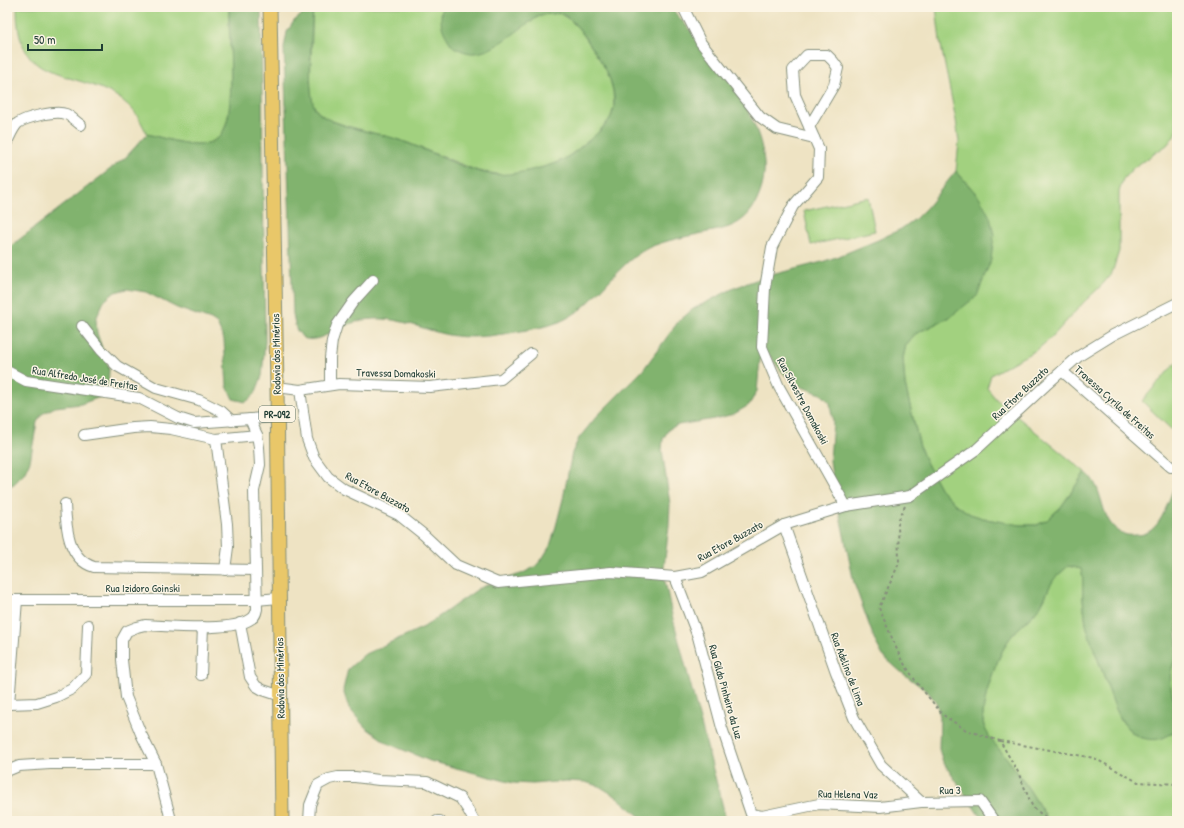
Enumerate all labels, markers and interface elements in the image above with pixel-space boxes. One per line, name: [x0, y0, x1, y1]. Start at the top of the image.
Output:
scale bar: [28, 26, 102, 52]
text: 50 m: [34, 31, 55, 48]
street label: Rodovia dos Minérios: [268, 313, 284, 395]
street label: Rua Silvestre Domakoski: [774, 355, 832, 447]
street label: Travessa Cyrilo de Freitas: [1072, 362, 1158, 442]
street label: Rua Alfredo José de Freitas: [31, 363, 139, 393]
street label: Rua Etore Buzzato: [989, 363, 1052, 423]
street label: Travessa Domakoski: [356, 365, 436, 381]
road number: PR-092: [259, 406, 295, 422]
street label: Rua Etore Buzzato: [343, 468, 414, 516]
street label: Rua Etore Buzzato: [695, 517, 766, 565]
street label: Rua Izidoro Goinski: [106, 581, 180, 595]
street label: Rua Adelino de Lima: [828, 630, 869, 708]
street label: Rodovia dos Minérios: [272, 637, 288, 719]
street label: Rua Gildo Pinheiro da Luz: [706, 643, 746, 741]
street label: Rua 3: [939, 783, 961, 797]
street label: Rua Helena Vaz: [818, 786, 878, 802]

